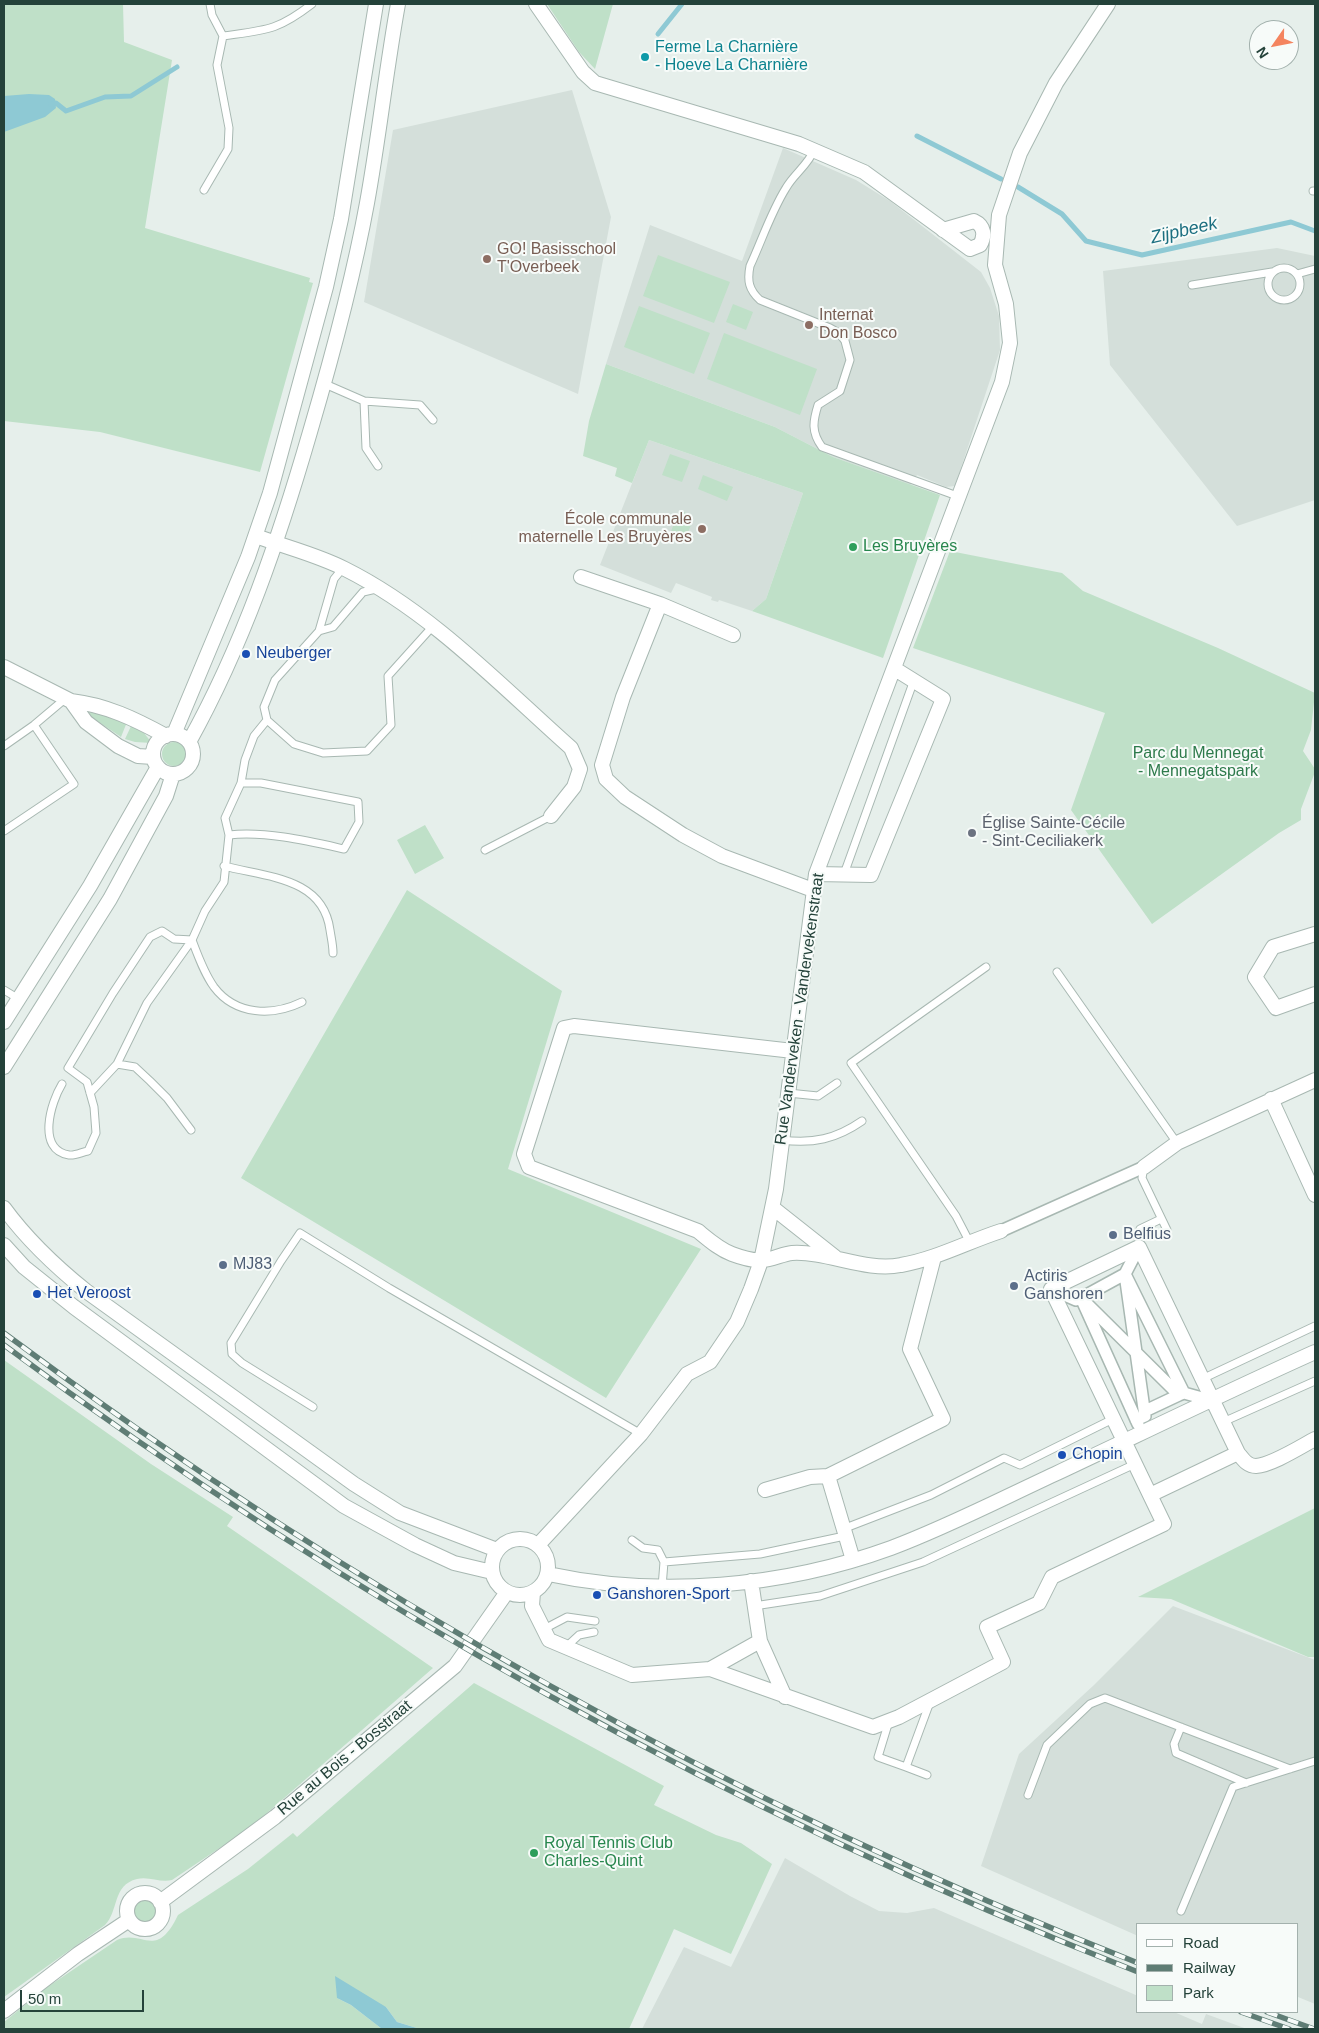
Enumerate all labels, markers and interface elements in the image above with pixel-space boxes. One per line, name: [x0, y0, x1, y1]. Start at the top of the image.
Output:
north arrow: [1249, 20, 1299, 70]
place label: Ferme La Charnière - Hoeve La Charnière: [655, 38, 808, 76]
text: N: [1253, 44, 1272, 61]
marker: Ferme La Charnière - Hoeve La Charnière: [639, 51, 651, 63]
water label: Zijpbeek: [1148, 213, 1220, 249]
place label: GO! Basisschool T'Overbeek: [497, 240, 616, 278]
marker: GO! Basisschool T'Overbeek: [481, 253, 493, 265]
place label: Internat Don Bosco: [819, 306, 897, 344]
marker: Internat Don Bosco: [803, 319, 815, 331]
place label: École communale maternelle Les Bruyères: [519, 510, 692, 548]
marker: École communale maternelle Les Bruyères: [696, 523, 708, 535]
place label: Les Bruyères: [863, 537, 957, 557]
marker: Les Bruyères: [847, 541, 859, 553]
place label: Neuberger: [256, 644, 332, 664]
marker: Neuberger: [240, 648, 252, 660]
park label: Parc du Mennegat - Mennegatspark: [1133, 744, 1263, 782]
place label: Église Sainte-Cécile - Sint-Ceciliakerk: [982, 814, 1125, 852]
marker: Église Sainte-Cécile - Sint-Ceciliakerk: [966, 827, 978, 839]
street label: Rue Vanderveken - Vandervekenstraat: [771, 872, 829, 1146]
place label: Belfius: [1123, 1225, 1171, 1245]
marker: Belfius: [1107, 1229, 1119, 1241]
place label: MJ83: [233, 1255, 272, 1275]
marker: MJ83: [217, 1259, 229, 1271]
place label: Actiris Ganshoren: [1024, 1267, 1103, 1305]
marker: Actiris Ganshoren: [1008, 1280, 1020, 1292]
place label: Het Veroost: [47, 1284, 131, 1304]
marker: Het Veroost: [31, 1288, 43, 1300]
place label: Chopin: [1072, 1445, 1123, 1465]
marker: Chopin: [1056, 1449, 1068, 1461]
place label: Ganshoren-Sport: [607, 1585, 730, 1605]
marker: Ganshoren-Sport: [591, 1589, 603, 1601]
street label: Rue au Bois - Bosstraat: [274, 1696, 416, 1820]
place label: Royal Tennis Club Charles-Quint: [544, 1834, 673, 1872]
marker: Royal Tennis Club Charles-Quint: [528, 1847, 540, 1859]
legend: [1136, 1923, 1299, 2013]
text: Road: [1183, 1934, 1219, 1951]
text: Railway: [1183, 1959, 1236, 1976]
scale bar: [22, 1980, 146, 2012]
text: Park: [1183, 1984, 1214, 2001]
text: 50 m: [28, 1990, 61, 2007]

